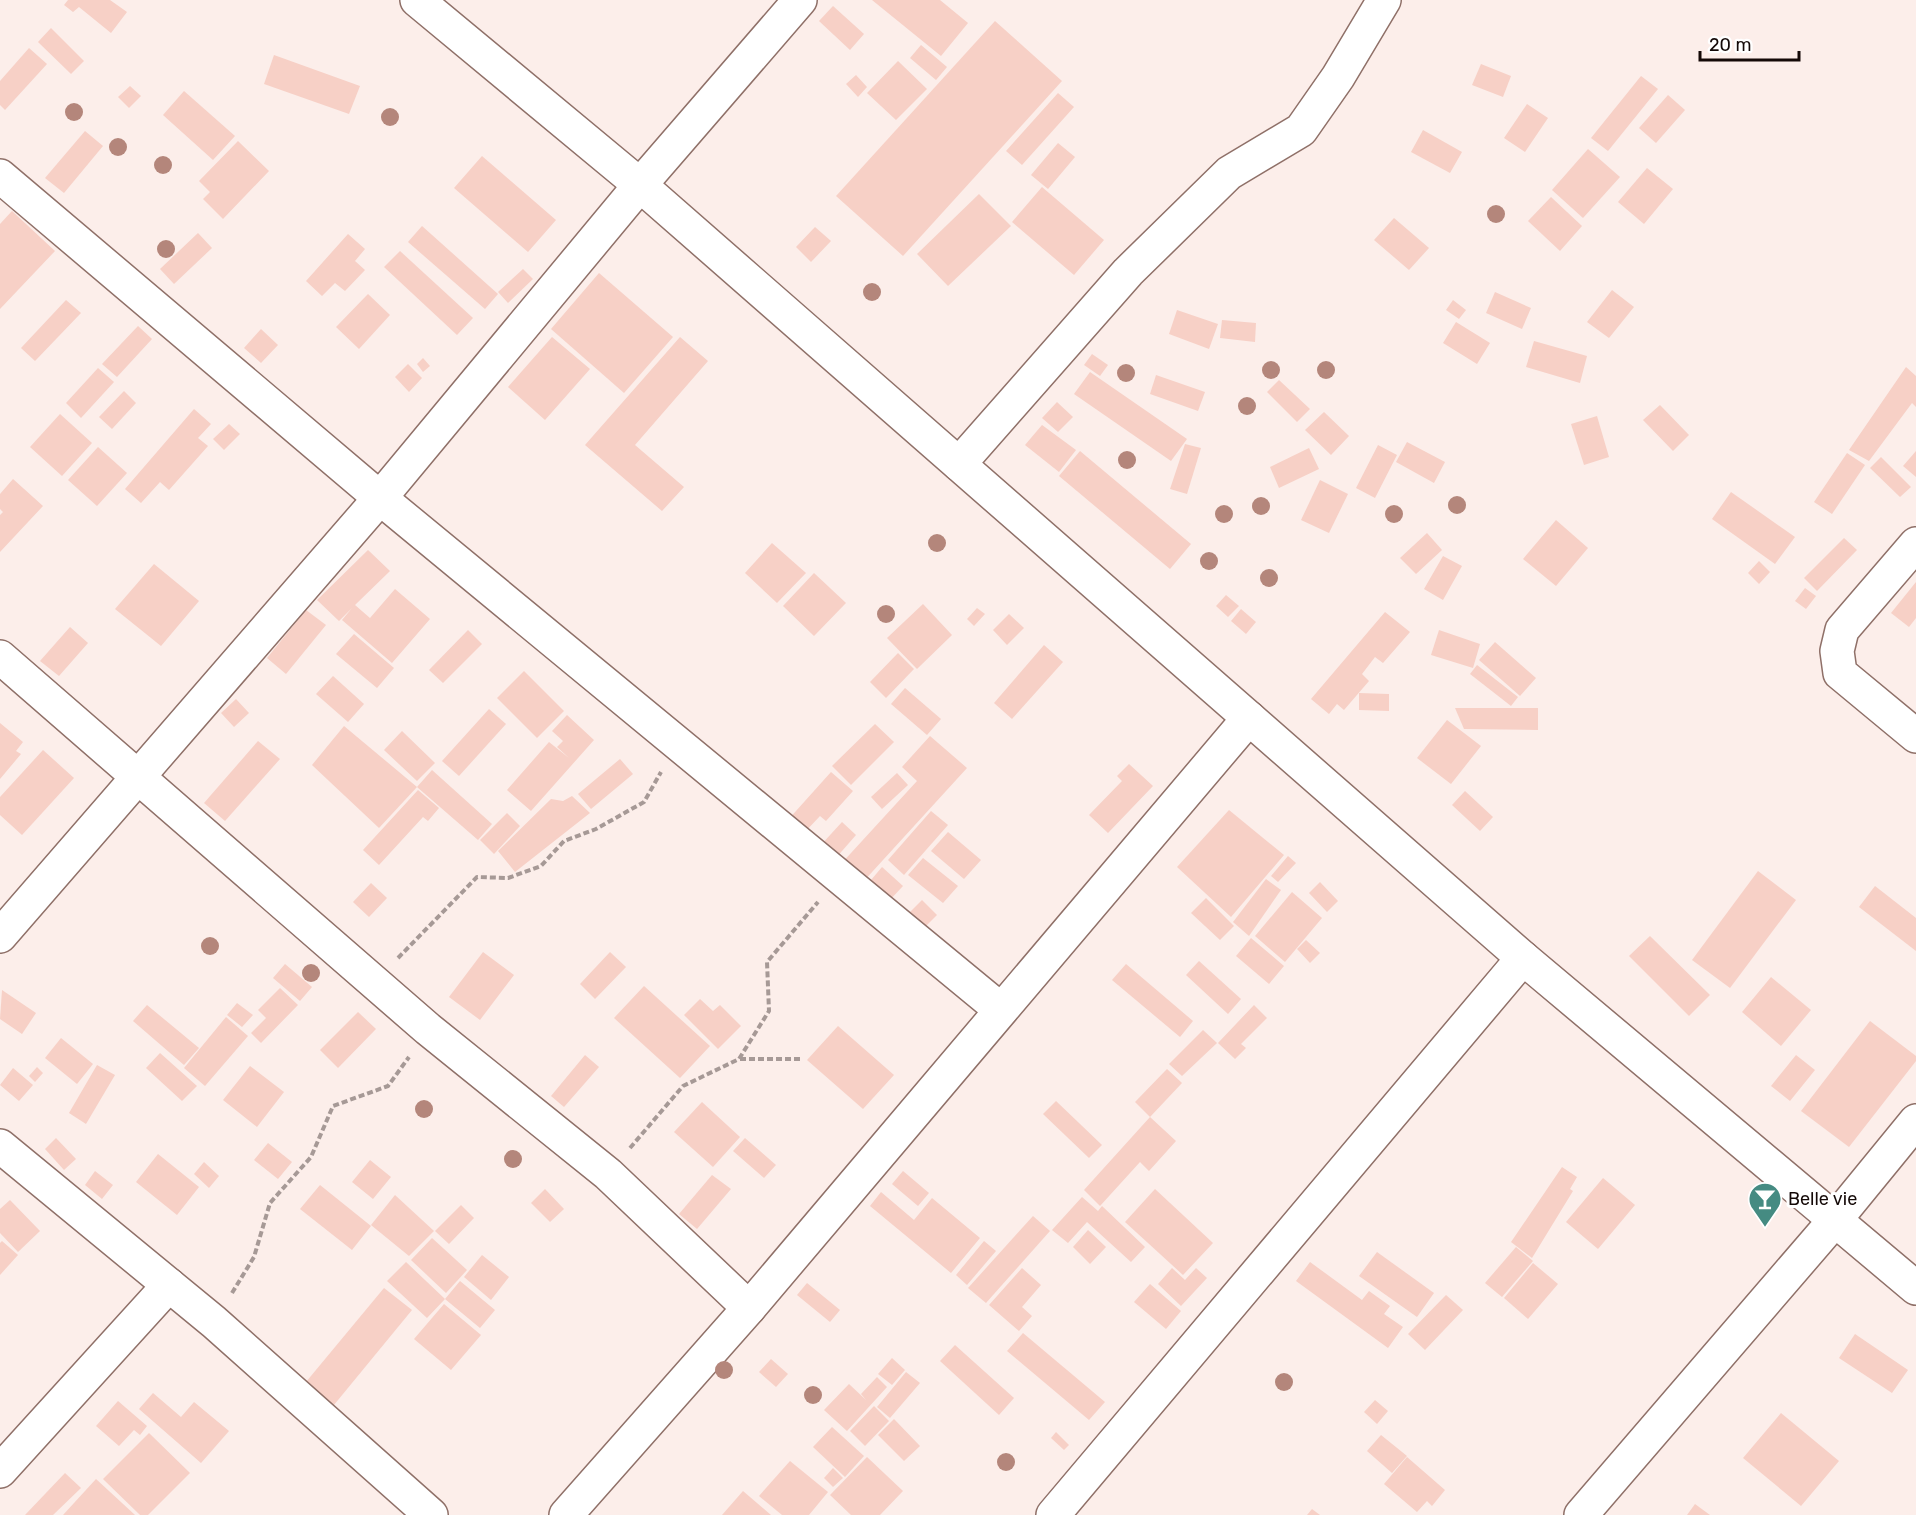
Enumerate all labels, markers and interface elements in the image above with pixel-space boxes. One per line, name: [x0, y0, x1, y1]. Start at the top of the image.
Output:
scale bar: [1700, 24, 1799, 62]
text: 20 m: [1709, 34, 1751, 56]
bar icon: Belle vie: [1747, 1181, 1783, 1228]
place label: Belle vie: [1788, 1188, 1857, 1210]

